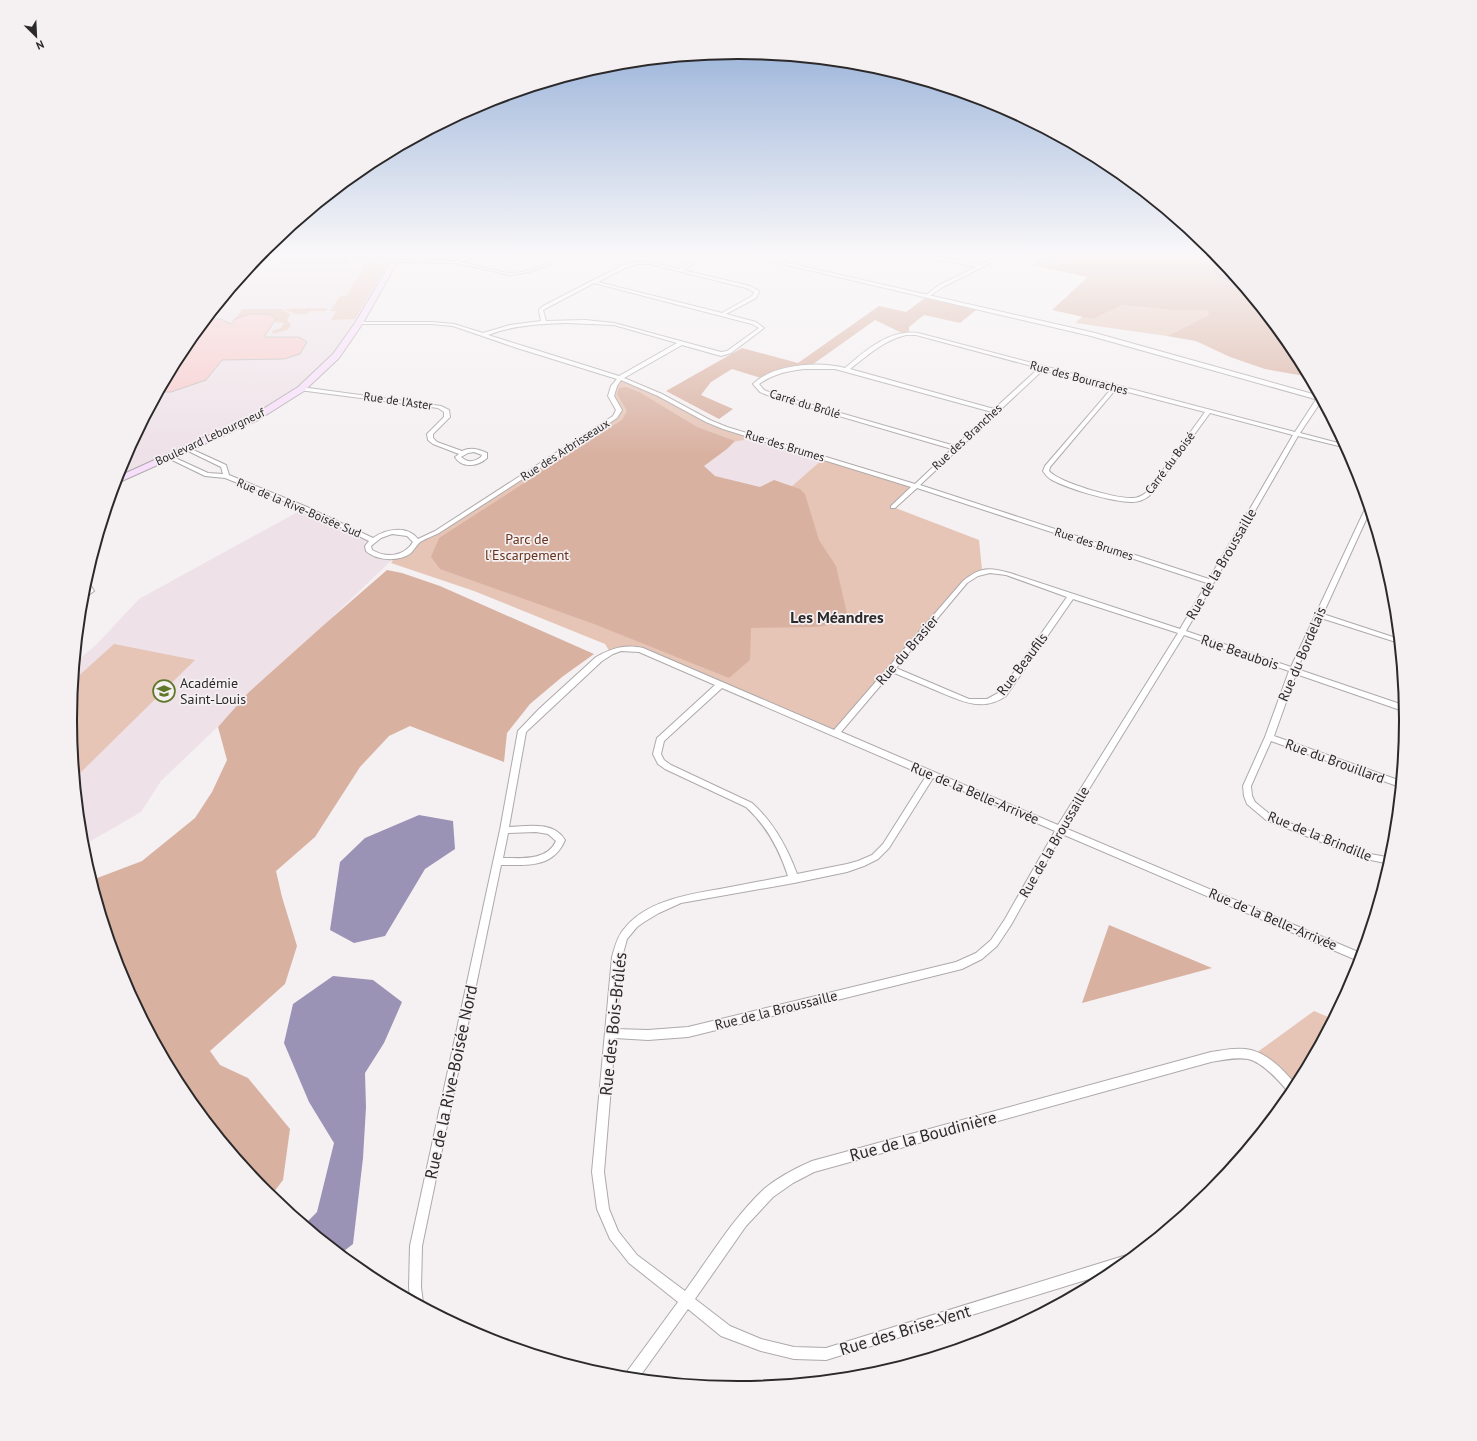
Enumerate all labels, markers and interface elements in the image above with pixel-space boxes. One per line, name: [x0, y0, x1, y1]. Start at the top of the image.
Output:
north arrow: [16, 16, 56, 56]
text: N: [34, 37, 46, 53]
street label: Rue des Bourraches: [1029, 357, 1130, 398]
street label: Carré du Brûlé: [768, 386, 842, 421]
street label: Rue de l'Aster: [363, 388, 433, 413]
street label: Rue des Branches: [929, 400, 1005, 473]
street label: Boulevard Lebourgneuf: [153, 404, 268, 469]
street label: Rue des Arbrisseaux: [517, 415, 612, 484]
street label: Rue des Brumes: [744, 426, 827, 465]
street label: Carré du Boisé: [1141, 429, 1198, 497]
street label: Rue de la Rive-Boisée Sud: [235, 474, 364, 541]
street label: Rue de la Broussaille: [1182, 505, 1260, 623]
street label: Rue des Brumes: [1053, 524, 1135, 563]
park label: Parc de l'Escarpement: [485, 530, 569, 564]
street label: Rue du Bordelais: [1274, 604, 1330, 704]
district label: Les Méandres: [790, 607, 884, 627]
street label: Rue du Brasier: [872, 611, 942, 689]
street label: Rue Beaufils: [993, 629, 1051, 699]
street label: Rue Beaubois: [1199, 630, 1281, 674]
place label: Académie Saint-Louis: [180, 674, 246, 708]
school or university icon: Académie Saint-Louis: [151, 678, 177, 704]
street label: Rue du Brouillard: [1283, 735, 1387, 787]
street label: Rue de la Belle-Arrivée: [908, 758, 1042, 828]
street label: Rue de la Broussaille: [1015, 783, 1093, 901]
street label: Rue de la Brindille: [1265, 807, 1375, 865]
street label: Rue de la Belle-Arrivée: [1206, 884, 1340, 954]
street label: Rue des Bois-Brûlés: [595, 951, 631, 1097]
street label: Rue de la Rive-Boisée Nord: [420, 983, 482, 1181]
street label: Rue de la Broussaille: [713, 986, 839, 1034]
street label: Rue de la Boudinière: [847, 1106, 999, 1166]
street label: Rue des Brise-Vent: [837, 1300, 973, 1360]

